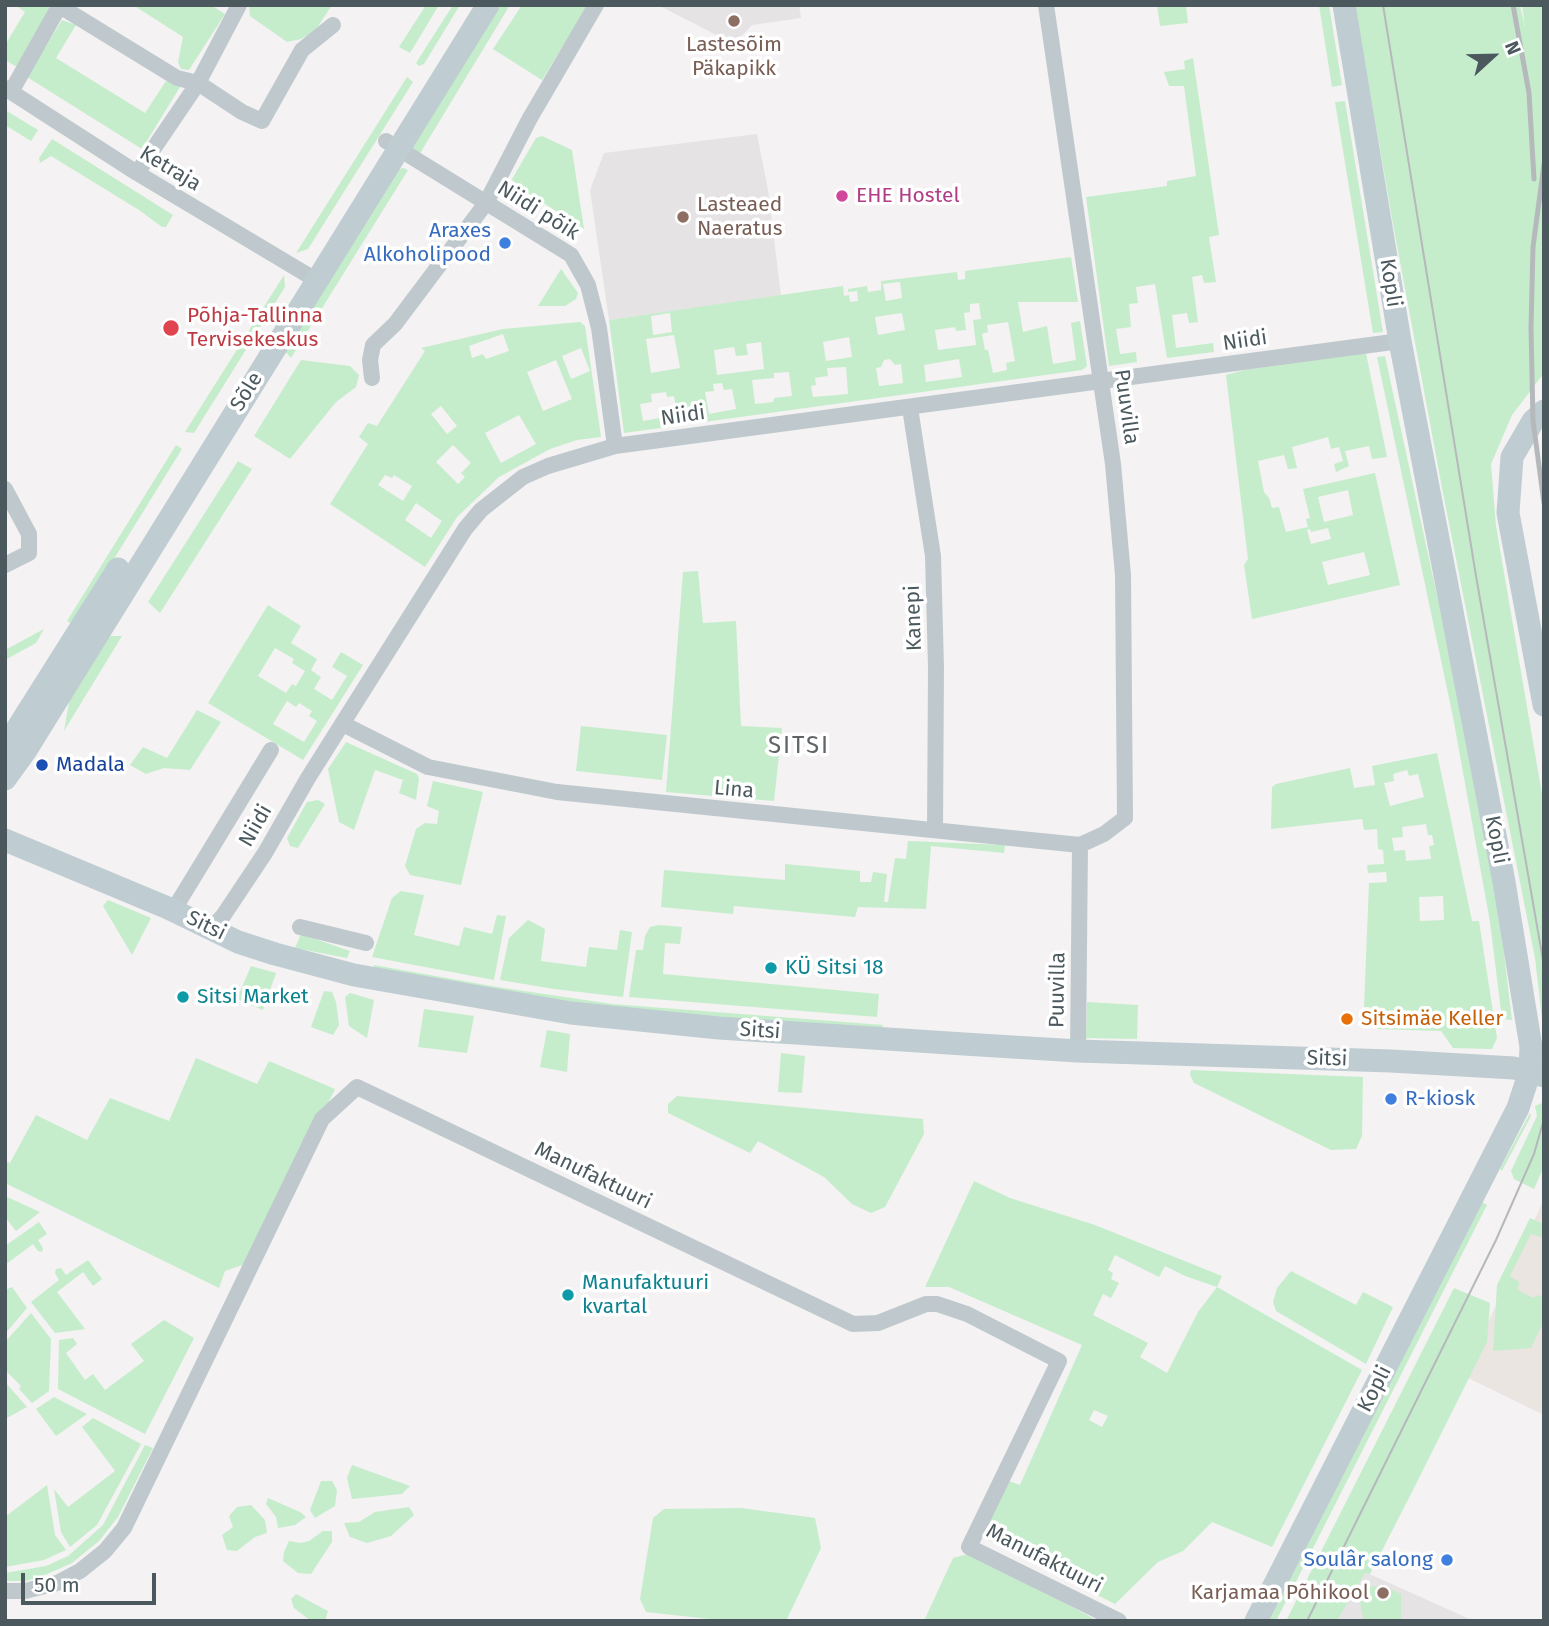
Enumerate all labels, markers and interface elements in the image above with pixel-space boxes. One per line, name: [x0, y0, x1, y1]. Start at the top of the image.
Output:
marker: Lastesõim Päkapikk: [726, 13, 742, 29]
north arrow: [1458, 21, 1528, 91]
place label: Lastesõim Päkapikk: [686, 32, 782, 82]
text: N: [1500, 38, 1526, 58]
street label: Ketraja: [135, 141, 205, 197]
street label: Niidi põik: [492, 176, 584, 246]
place label: EHE Hostel: [856, 183, 960, 209]
marker: EHE Hostel: [834, 188, 850, 204]
place label: Lasteaed Naeratus: [697, 192, 783, 242]
marker: Lasteaed Naeratus: [675, 209, 691, 225]
place label: Araxes Alkoholipood: [364, 218, 491, 268]
marker: Araxes Alkoholipood: [497, 235, 513, 251]
street label: Kopli: [1374, 257, 1406, 309]
place label: Põhja-Tallinna Tervisekeskus: [187, 303, 323, 353]
marker: Põhja-Tallinna Tervisekeskus: [161, 318, 181, 338]
street label: Niidi: [1221, 325, 1269, 357]
street label: Sõle: [225, 368, 269, 416]
street label: Puuvilla: [1108, 368, 1144, 446]
street label: Niidi: [659, 400, 707, 432]
street label: Kanepi: [900, 585, 928, 651]
district label: SITSI: [769, 732, 829, 760]
place label: Madala: [56, 752, 125, 778]
marker: Madala: [34, 757, 50, 773]
street label: Lina: [713, 776, 755, 804]
street label: Niidi: [234, 800, 278, 852]
street label: Kopli: [1479, 814, 1513, 866]
street label: Sitsi: [182, 906, 230, 946]
street label: Puuvilla: [1045, 952, 1071, 1028]
place label: KÜ Sitsi 18: [785, 955, 884, 981]
marker: KÜ Sitsi 18: [763, 960, 779, 976]
place label: Sitsi Market: [197, 984, 309, 1010]
marker: Sitsi Market: [175, 989, 191, 1005]
place label: Sitsimäe Keller: [1361, 1006, 1503, 1032]
marker: Sitsimäe Keller: [1339, 1011, 1355, 1027]
street label: Sitsi: [739, 1017, 781, 1045]
street label: Sitsi: [1306, 1046, 1348, 1072]
place label: R-kiosk: [1405, 1086, 1475, 1112]
marker: R-kiosk: [1383, 1091, 1399, 1107]
street label: Manufaktuuri: [530, 1137, 656, 1215]
place label: Manufaktuuri kvartal: [582, 1270, 709, 1320]
marker: Manufaktuuri kvartal: [560, 1287, 576, 1303]
street label: Kopli: [1353, 1361, 1397, 1417]
street label: Manufaktuuri: [982, 1519, 1106, 1599]
place label: Soulâr salong: [1304, 1547, 1433, 1573]
marker: Soulâr salong: [1439, 1552, 1455, 1568]
scale bar: [24, 1560, 159, 1604]
text: 50 m: [34, 1572, 80, 1598]
place label: Karjamaa Põhikool: [1191, 1580, 1369, 1606]
marker: Karjamaa Põhikool: [1375, 1585, 1391, 1601]

